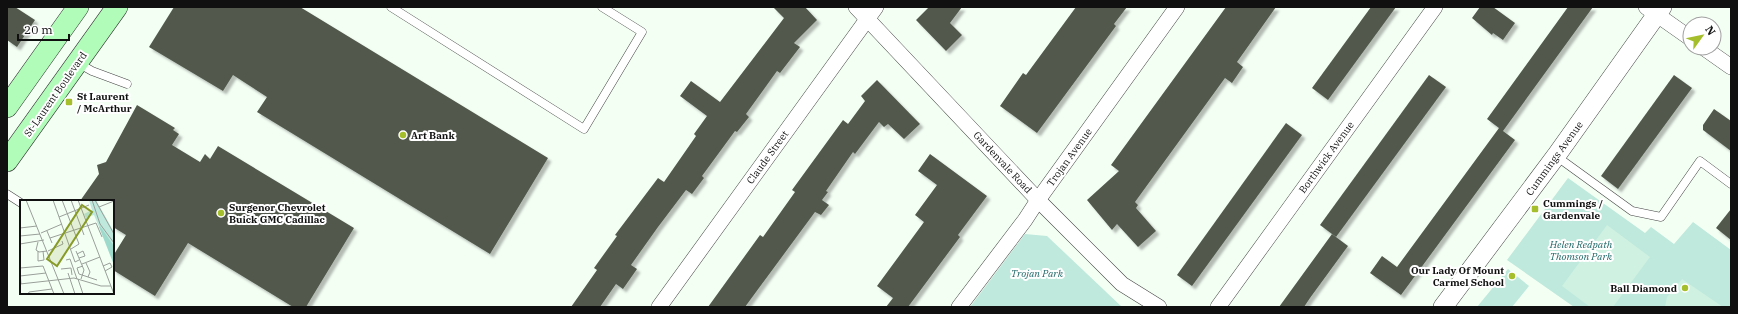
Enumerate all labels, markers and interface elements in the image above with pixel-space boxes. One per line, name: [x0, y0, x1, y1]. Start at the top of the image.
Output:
scale bar: [18, 16, 69, 42]
north arrow: [1682, 16, 1722, 56]
text: 20 m: [24, 22, 53, 37]
text: N: [1702, 23, 1719, 38]
street label: St-Laurent Boulevard: [21, 49, 90, 139]
place label: St Laurent / McArthur: [77, 90, 132, 115]
marker: St Laurent / McArthur: [64, 97, 74, 107]
street label: Cummings Avenue: [1523, 118, 1586, 198]
street label: Borthwick Avenue: [1296, 119, 1357, 196]
street label: Trojan Avenue: [1044, 126, 1095, 189]
street label: Claude Street: [744, 128, 791, 187]
place label: Art Bank: [411, 129, 455, 142]
street label: Gardenvale Road: [971, 129, 1035, 196]
marker: Art Bank: [398, 130, 408, 140]
place label: Cummings / Gardenvale: [1543, 197, 1603, 222]
inset map: [20, 200, 114, 294]
place label: Surgenor Chevrolet Buick GMC Cadillac: [229, 201, 326, 226]
marker: Cummings / Gardenvale: [1530, 204, 1540, 214]
marker: Surgenor Chevrolet Buick GMC Cadillac: [216, 208, 226, 218]
park label: Helen Redpath Thomson Park: [1549, 238, 1613, 263]
place label: Our Lady Of Mount Carmel School: [1411, 264, 1504, 289]
park label: Trojan Park: [1011, 267, 1064, 280]
marker: Our Lady Of Mount Carmel School: [1507, 271, 1517, 281]
place label: Ball Diamond: [1610, 282, 1678, 295]
marker: Ball Diamond: [1680, 283, 1690, 293]

